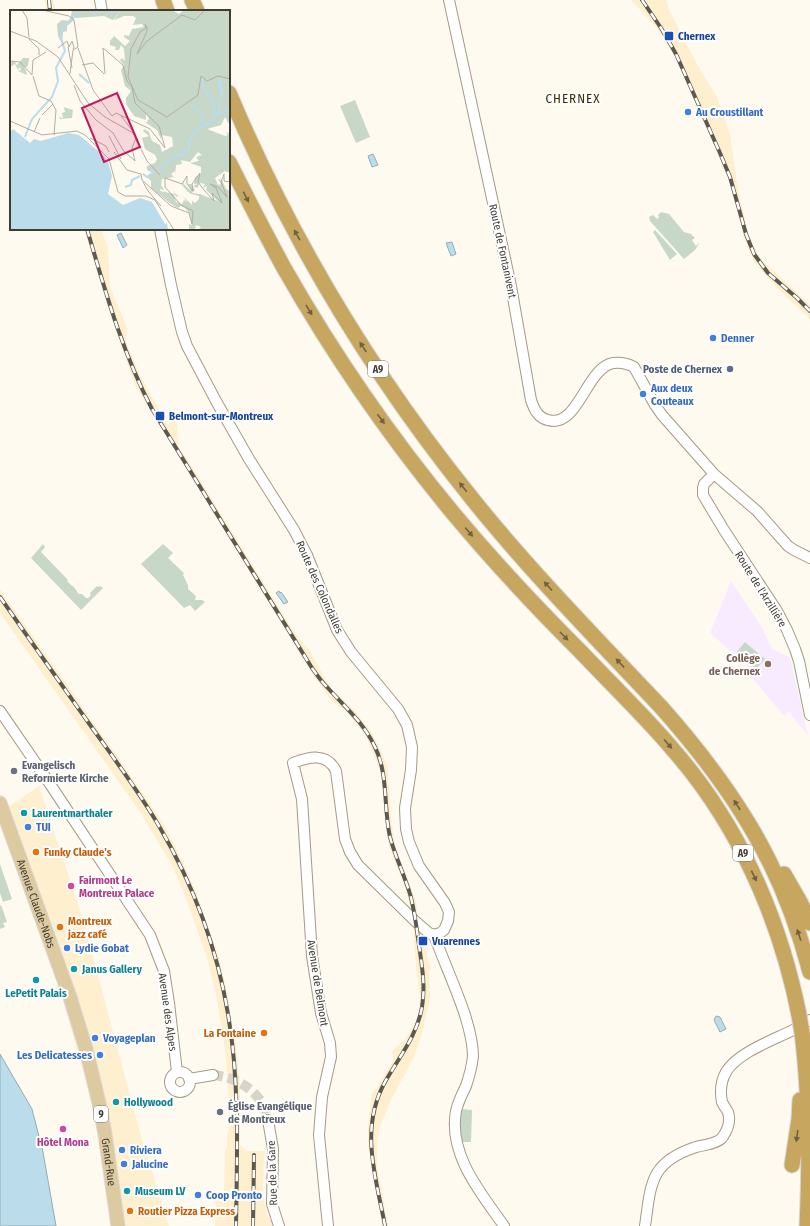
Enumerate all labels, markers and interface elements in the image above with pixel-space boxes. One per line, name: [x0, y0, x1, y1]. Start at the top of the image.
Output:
inset map: [10, 10, 230, 230]
marker: Chernex: [663, 30, 675, 42]
place label: Chernex: [678, 30, 716, 43]
district label: CHERNEX: [546, 91, 601, 106]
place label: Au Croustillant: [695, 106, 764, 119]
marker: Au Croustillant: [683, 107, 693, 117]
one-way arrow: [243, 191, 249, 202]
street label: Route de Fontanivent: [486, 203, 519, 300]
one-way arrow: [294, 229, 301, 241]
one-way arrow: [306, 304, 313, 316]
place label: Denner: [721, 332, 755, 345]
marker: Denner: [708, 333, 718, 343]
one-way arrow: [360, 341, 367, 353]
road number: A9: [368, 361, 388, 377]
place label: Poste de Chernex: [643, 363, 723, 376]
marker: Poste de Chernex: [725, 364, 735, 374]
place label: Aux deux Couteaux: [650, 382, 694, 408]
marker: Aux deux Couteaux: [638, 389, 648, 399]
marker: Belmont-sur-Montreux: [154, 410, 166, 422]
place label: Belmont-sur-Montreux: [169, 410, 274, 423]
one-way arrow: [377, 414, 385, 424]
one-way arrow: [459, 482, 467, 493]
one-way arrow: [465, 527, 474, 538]
street label: Route des Colondalles: [293, 539, 346, 636]
street label: Route de l'Arzillière: [732, 549, 789, 630]
one-way arrow: [543, 581, 552, 591]
one-way arrow: [559, 631, 569, 641]
place label: Collège de Chernex: [709, 652, 761, 678]
one-way arrow: [615, 658, 625, 668]
marker: Collège de Chernex: [763, 659, 773, 669]
one-way arrow: [663, 738, 672, 749]
place label: Evangelisch Reformierte Kirche: [22, 759, 109, 785]
marker: Evangelisch Reformierte Kirche: [9, 766, 19, 776]
one-way arrow: [733, 800, 741, 811]
place label: Laurentmarthaler: [32, 807, 114, 820]
marker: Laurentmarthaler: [19, 808, 29, 818]
place label: TUI: [36, 821, 51, 834]
marker: TUI: [23, 822, 33, 832]
road number: A9: [733, 845, 753, 861]
place label: Funky Claude's: [44, 846, 112, 859]
marker: Funky Claude's: [31, 847, 41, 857]
street label: Avenue Claude-Nobs: [14, 858, 58, 950]
one-way arrow: [751, 870, 757, 881]
place label: Fairmont Le Montreux Palace: [79, 874, 155, 900]
marker: Fairmont Le Montreux Palace: [66, 881, 76, 891]
place label: Montreux jazz café: [67, 915, 112, 941]
marker: Montreux jazz café: [55, 922, 65, 932]
one-way arrow: [796, 929, 802, 941]
marker: Vuarennes: [417, 935, 429, 947]
place label: Vuarennes: [431, 935, 480, 948]
street label: Avenue de Belmont: [304, 939, 331, 1028]
place label: Lydie Gobat: [75, 942, 129, 955]
marker: Lydie Gobat: [62, 943, 72, 953]
place label: Janus Gallery: [81, 963, 143, 976]
marker: Janus Gallery: [69, 964, 79, 974]
street label: Avenue des Alpes: [156, 972, 179, 1052]
marker: LePetit Palais: [31, 975, 41, 985]
place label: LePetit Palais: [5, 987, 67, 1000]
place label: La Fontaine: [204, 1027, 256, 1040]
marker: La Fontaine: [259, 1028, 269, 1038]
place label: Voyageplan: [102, 1032, 156, 1045]
marker: Voyageplan: [90, 1033, 100, 1043]
place label: Les Delicatesses: [17, 1049, 92, 1062]
marker: Les Delicatesses: [95, 1050, 105, 1060]
place label: Hollywood: [124, 1096, 173, 1109]
marker: Hollywood: [111, 1097, 121, 1107]
place label: Église Evangélique de Montreux: [228, 1099, 313, 1126]
road number: 9: [94, 1106, 108, 1122]
marker: Église Evangélique de Montreux: [215, 1107, 225, 1117]
marker: Hôtel Mona: [58, 1124, 68, 1134]
one-way arrow: [794, 1130, 800, 1142]
place label: Hôtel Mona: [37, 1136, 90, 1149]
street label: Grand-Rue: [99, 1137, 118, 1187]
street label: Rue de la Gare: [265, 1140, 280, 1206]
place label: Riviera: [130, 1144, 162, 1157]
marker: Riviera: [117, 1145, 127, 1155]
place label: Jalucine: [131, 1158, 169, 1171]
marker: Jalucine: [119, 1159, 129, 1169]
place label: Museum LV: [135, 1185, 186, 1198]
marker: Museum LV: [122, 1186, 132, 1196]
place label: Coop Pronto: [206, 1189, 262, 1202]
marker: Coop Pronto: [193, 1190, 203, 1200]
place label: Routier Pizza Express: [138, 1205, 235, 1218]
marker: Routier Pizza Express: [125, 1206, 135, 1216]

